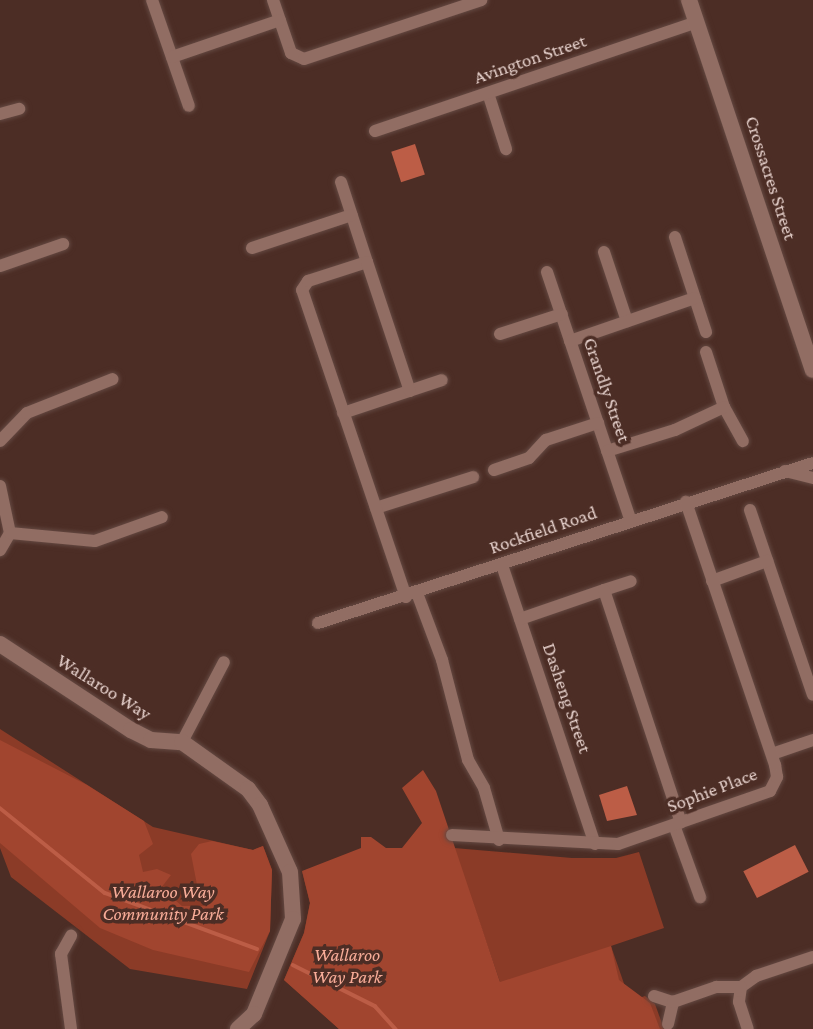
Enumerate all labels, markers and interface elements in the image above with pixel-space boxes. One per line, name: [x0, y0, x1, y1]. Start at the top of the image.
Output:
street label: Avington Street: [471, 29, 589, 89]
street label: Crossacres Street: [740, 113, 802, 243]
street label: Grandly Street: [578, 335, 636, 445]
street label: Rockfield Road: [486, 501, 600, 559]
street label: Dasheng Street: [538, 640, 596, 756]
street label: Wallaroo Way: [53, 649, 155, 725]
street label: Sophie Place: [664, 762, 760, 818]
park label: Wallaroo Way Community Park: [102, 881, 224, 925]
park label: Wallaroo Way Park: [312, 944, 382, 988]

